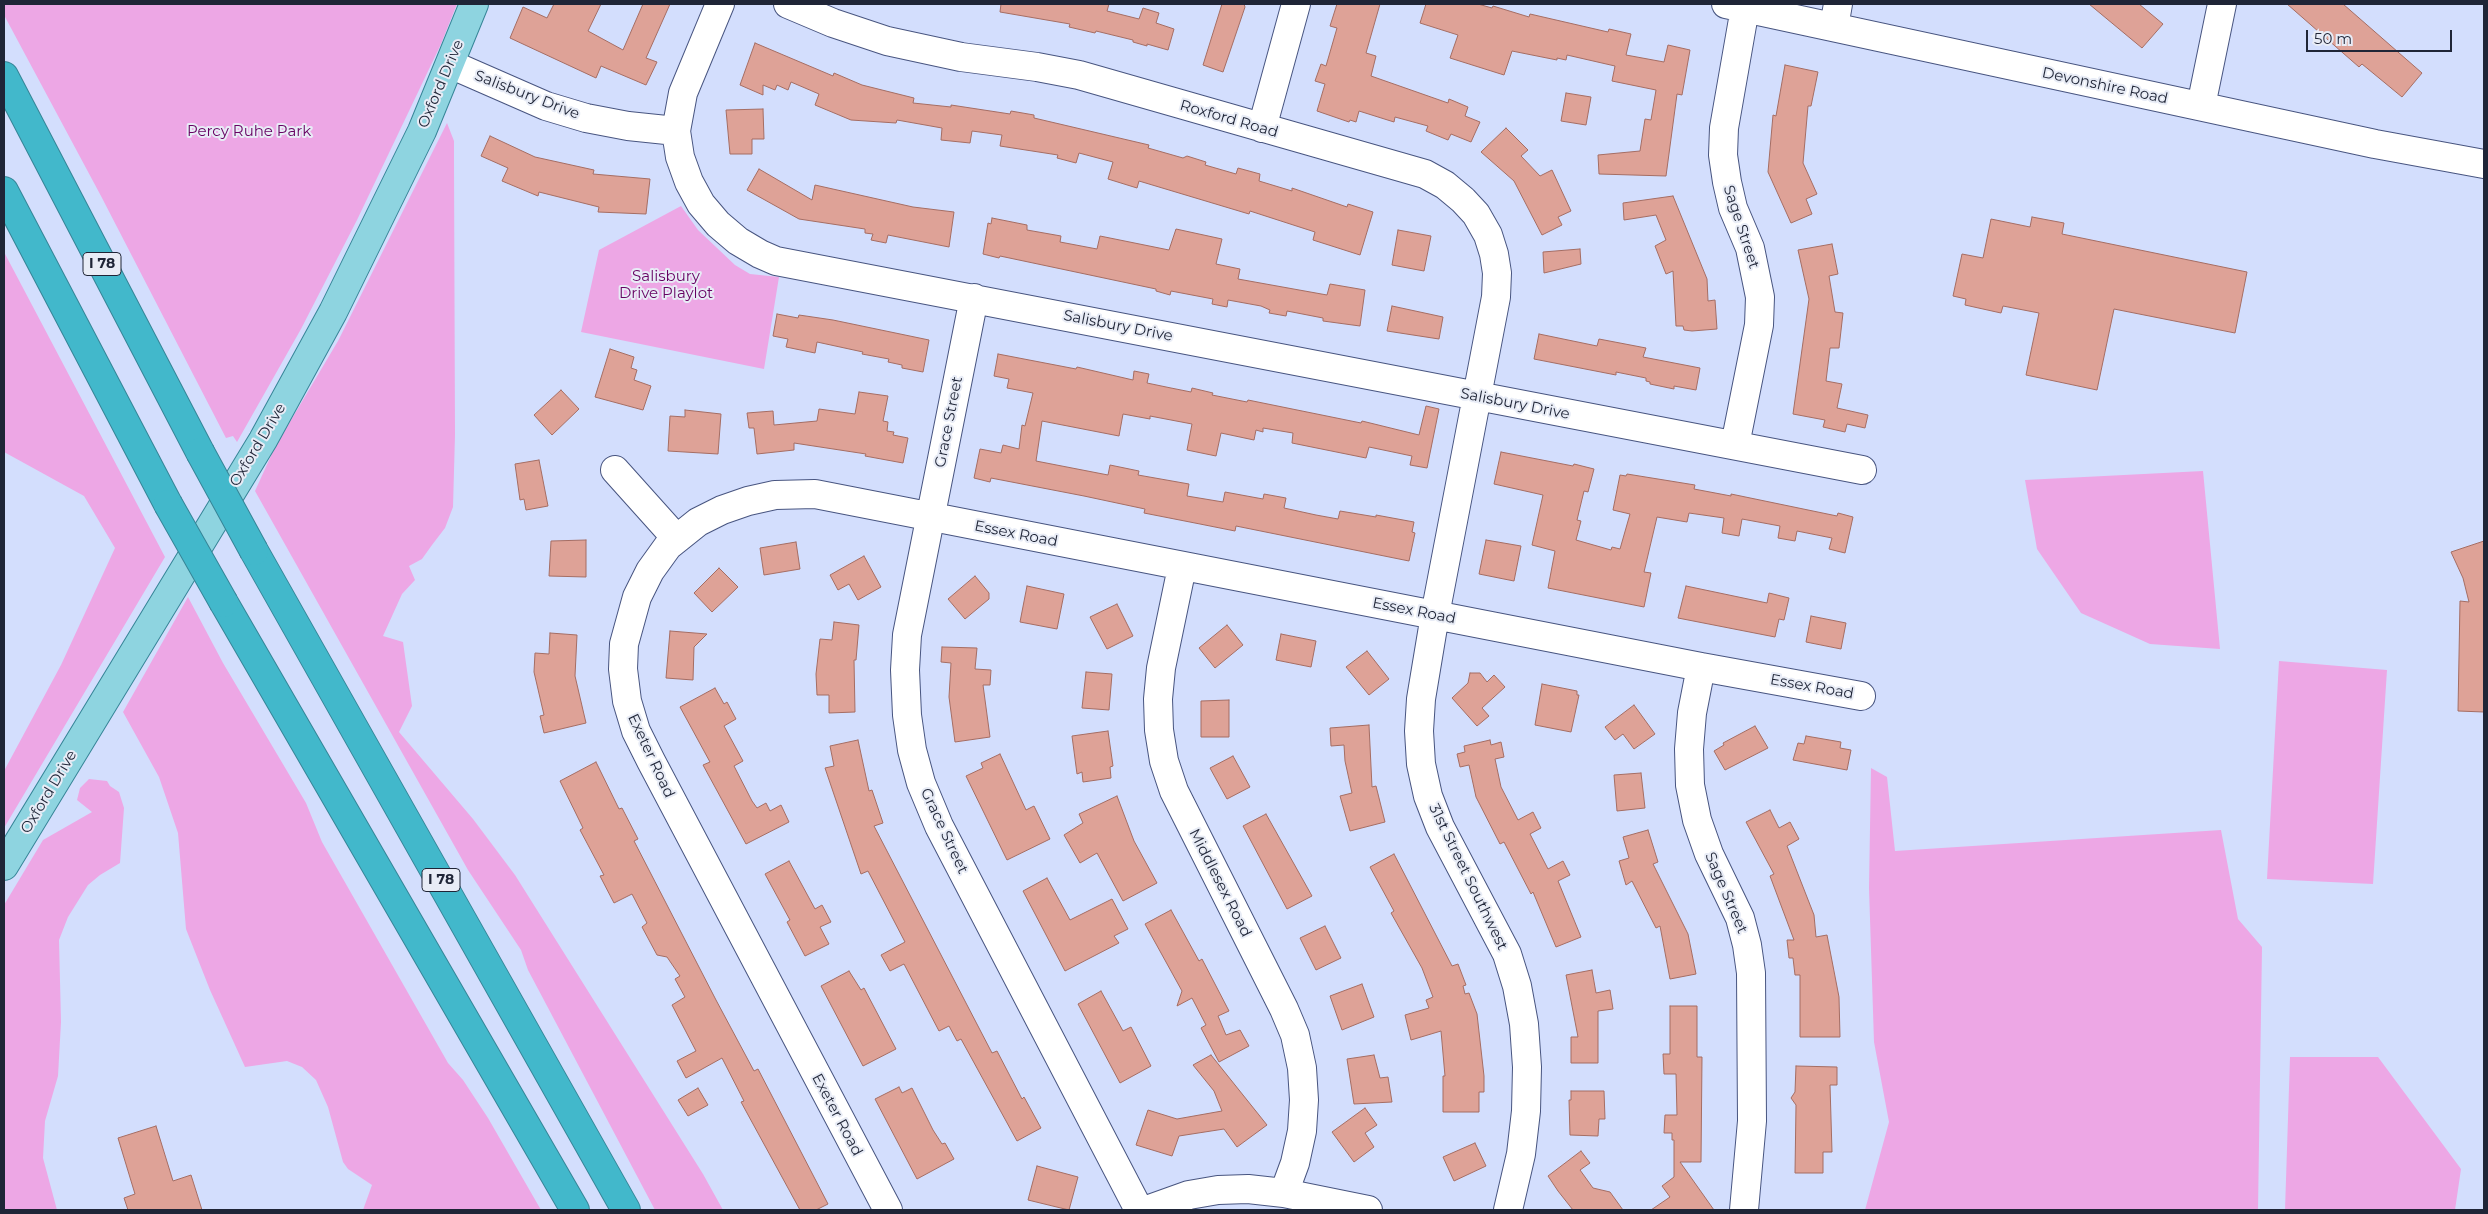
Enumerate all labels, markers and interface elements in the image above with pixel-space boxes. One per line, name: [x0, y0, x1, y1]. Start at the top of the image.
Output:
scale bar: [2308, 20, 2454, 52]
text: 50 m: [2314, 29, 2352, 48]
street label: Oxford Drive: [414, 37, 468, 131]
street label: Devonshire Road: [2040, 64, 2170, 108]
street label: Salisbury Drive: [472, 67, 582, 123]
street label: Roxford Road: [1178, 96, 1280, 142]
park label: Percy Ruhe Park: [187, 123, 311, 141]
street label: Sage Street: [1719, 183, 1763, 271]
road number: I 78: [83, 252, 121, 276]
park label: Salisbury Drive Playlot: [619, 268, 713, 303]
street label: Salisbury Drive: [1062, 307, 1174, 345]
street label: Grace Street: [931, 375, 967, 469]
street label: Salisbury Drive: [1459, 385, 1571, 423]
street label: Oxford Drive: [226, 400, 290, 490]
street label: Essex Road: [973, 517, 1059, 551]
street label: Essex Road: [1371, 594, 1457, 628]
street label: Essex Road: [1769, 671, 1855, 703]
street label: Exeter Road: [624, 711, 678, 801]
street label: Oxford Drive: [17, 747, 81, 837]
street label: Grace Street: [916, 785, 972, 877]
street label: 31st Street Southwest: [1425, 801, 1511, 953]
street label: Middlesex Road: [1185, 826, 1255, 940]
street label: Sage Street: [1701, 850, 1751, 936]
road number: I 78: [422, 868, 460, 892]
street label: Exeter Road: [808, 1071, 866, 1159]

